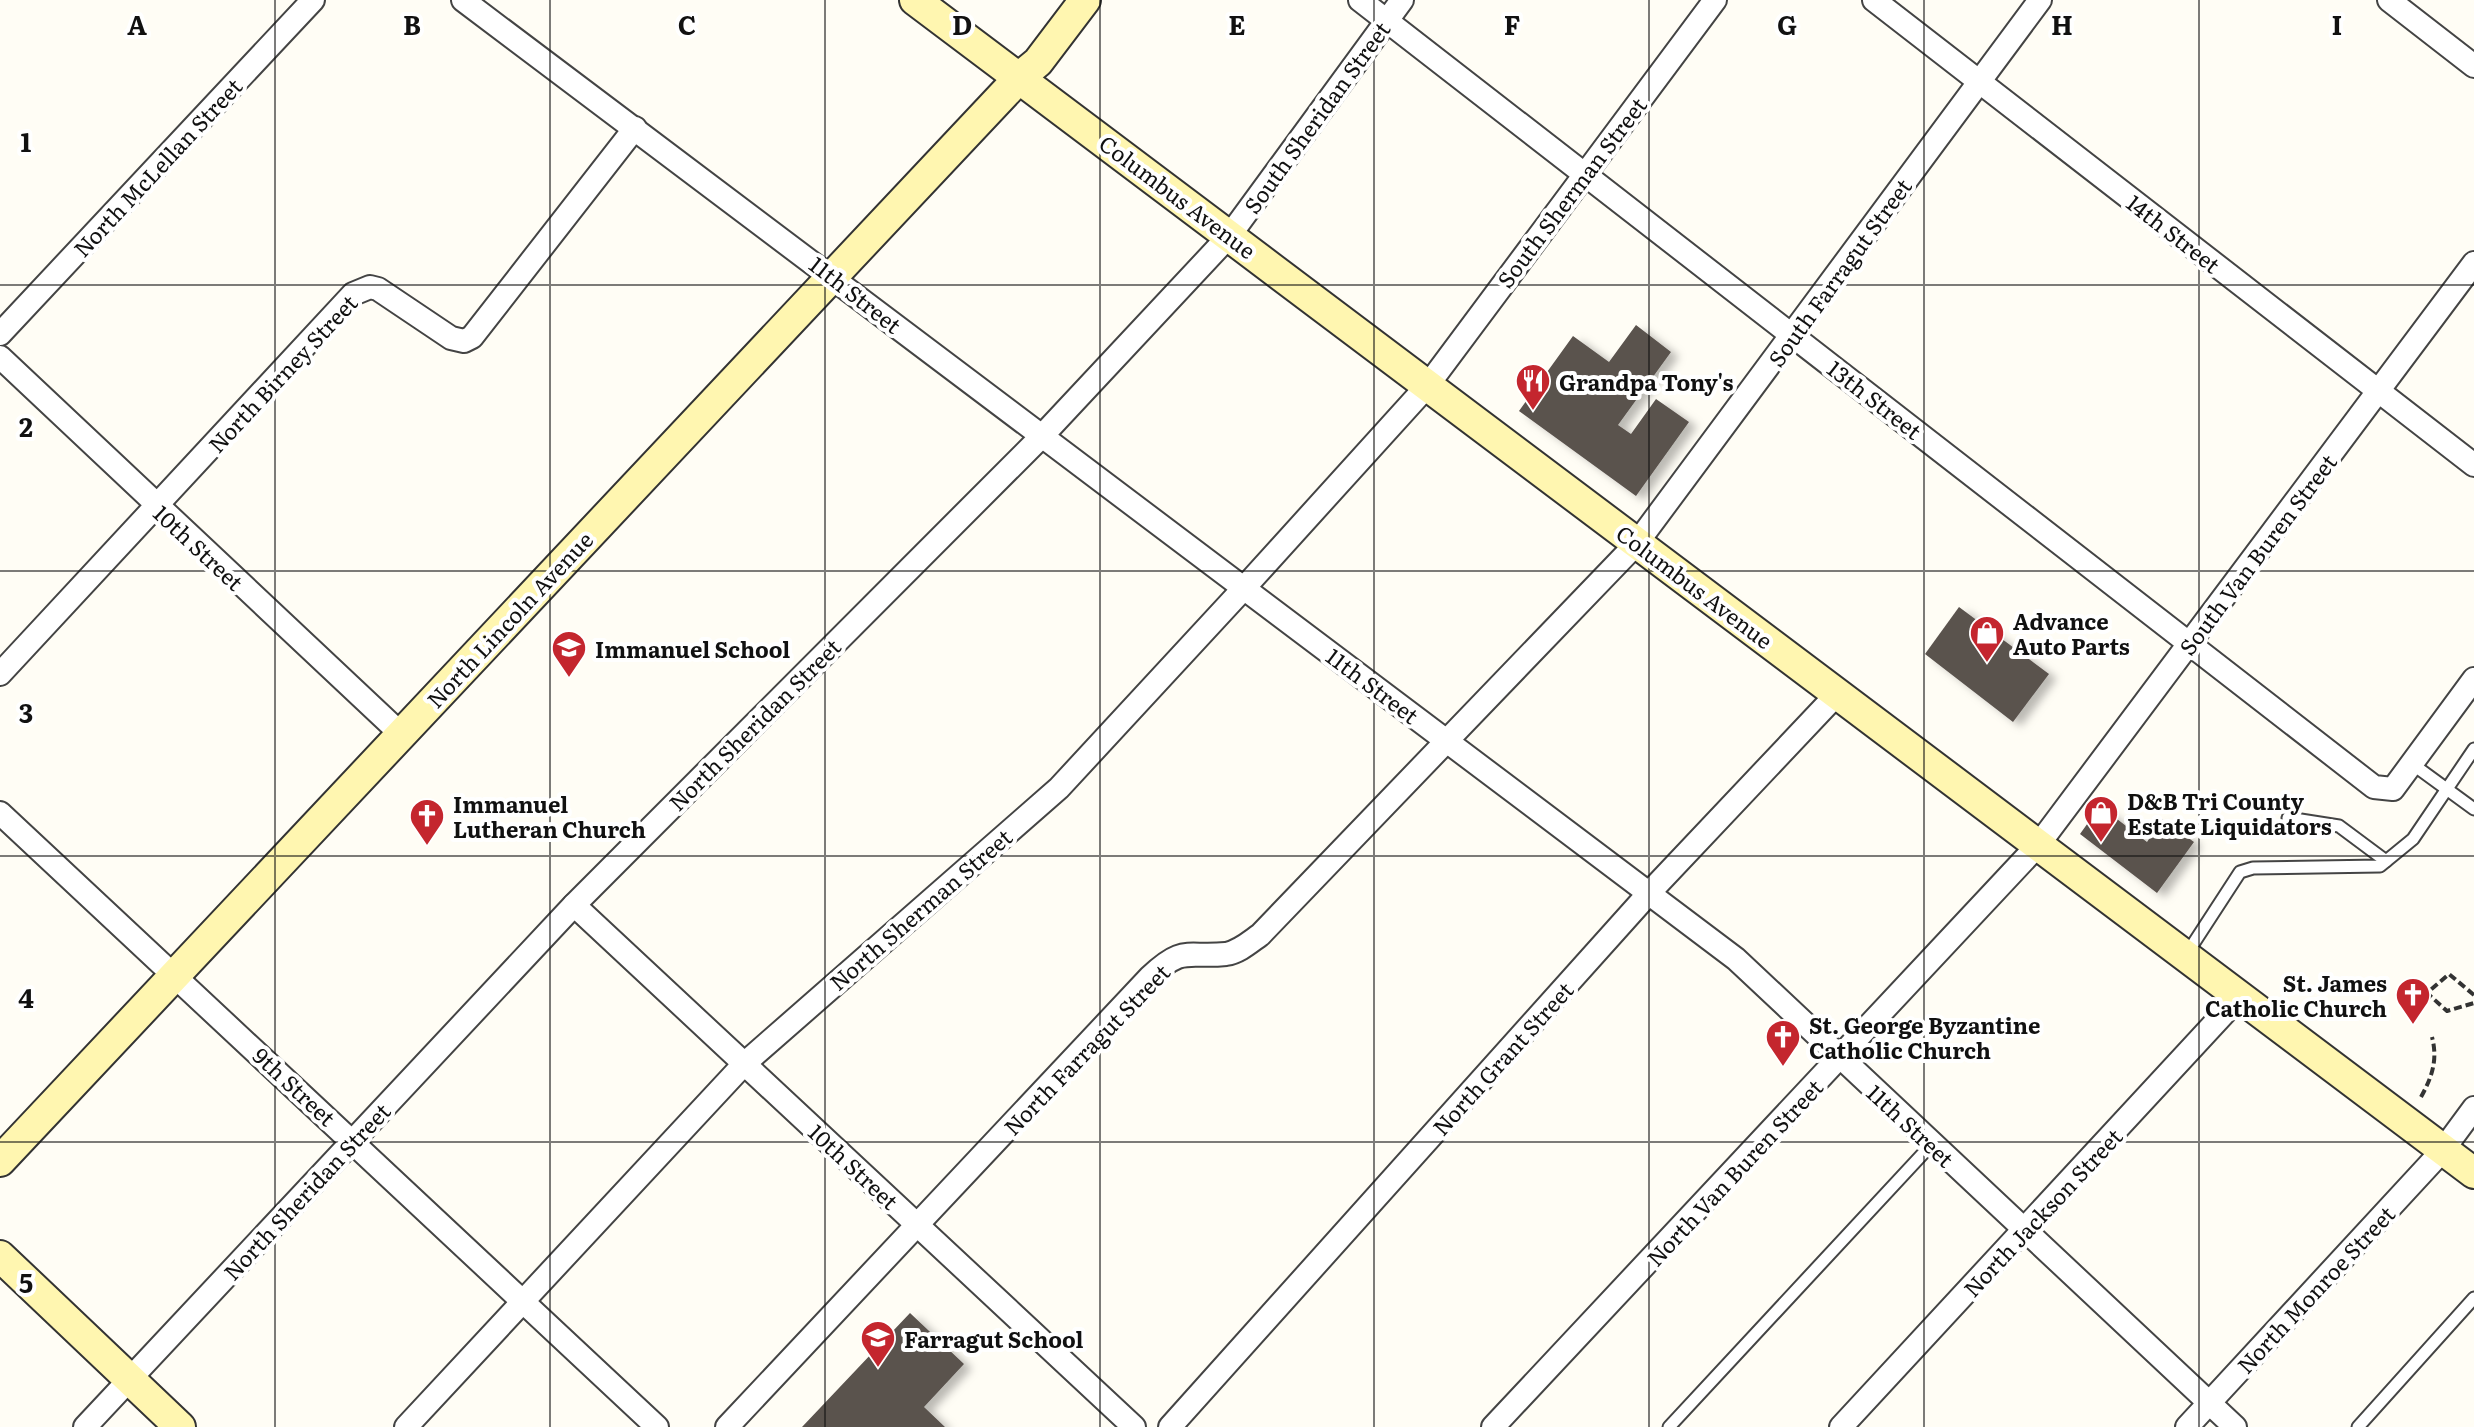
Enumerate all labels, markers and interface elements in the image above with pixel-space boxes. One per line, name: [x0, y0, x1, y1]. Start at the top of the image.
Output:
text: A: [127, 4, 147, 43]
text: B: [403, 4, 421, 43]
text: C: [678, 4, 696, 43]
text: D: [952, 4, 972, 43]
text: E: [1228, 4, 1246, 43]
text: F: [1504, 4, 1520, 43]
text: G: [1777, 4, 1797, 43]
text: H: [2051, 4, 2073, 43]
text: I: [2332, 4, 2342, 43]
street label: South Sheridan Street: [1235, 14, 1397, 220]
street label: North McLellan Street: [65, 70, 249, 264]
street label: South Sherman Street: [1488, 90, 1654, 294]
text: 1: [21, 121, 32, 160]
street label: Columbus Avenue: [1093, 126, 1263, 266]
street label: South Farragut Street: [1759, 171, 1919, 373]
street label: 14th Street: [2120, 186, 2228, 280]
street label: 11th Street: [803, 248, 909, 341]
street label: North Birney Street: [200, 286, 364, 460]
street label: 13th Street: [1821, 352, 1929, 446]
restaurant icon: Grandpa Tony's: [1514, 362, 1552, 412]
place label: Grandpa Tony's: [1559, 365, 1733, 398]
text: 2: [19, 406, 33, 445]
street label: South Van Buren Street: [2170, 446, 2344, 661]
street label: 10th Street: [147, 497, 251, 597]
street label: Columbus Avenue: [1610, 516, 1780, 656]
street label: North Lincoln Avenue: [418, 523, 600, 715]
place label: Advance Auto Parts: [2013, 604, 2130, 662]
shop icon: Advance Auto Parts: [1968, 614, 2006, 664]
school or university icon: Immanuel School: [550, 629, 588, 679]
street label: North Sheridan Street: [660, 630, 848, 818]
place label: Immanuel School: [595, 632, 790, 665]
street label: 11th Street: [1320, 639, 1426, 731]
text: 3: [19, 692, 33, 731]
place label: D&B Tri County Estate Liquidators: [2127, 784, 2332, 842]
place label: Immanuel Lutheran Church: [453, 787, 646, 845]
shop icon: D&B Tri County Estate Liquidators: [2082, 794, 2120, 844]
church icon: Immanuel Lutheran Church: [408, 797, 446, 847]
street label: North Sherman Street: [822, 820, 1019, 998]
street label: North Farragut Street: [995, 956, 1177, 1142]
place label: St. James Catholic Church: [2205, 966, 2387, 1024]
street label: North Grant Street: [1424, 974, 1580, 1142]
church icon: St. James Catholic Church: [2394, 976, 2432, 1026]
text: 4: [18, 977, 34, 1016]
place label: St. George Byzantine Catholic Church: [1809, 1008, 2040, 1066]
church icon: St. George Byzantine Catholic Church: [1764, 1018, 1802, 1068]
street label: 9th Street: [246, 1039, 344, 1133]
street label: North Van Buren Street: [1638, 1071, 1830, 1273]
street label: 11th Street: [1860, 1076, 1962, 1174]
street label: North Sheridan Street: [215, 1095, 397, 1287]
street label: 10th Street: [802, 1116, 906, 1216]
street label: North Jackson Street: [1955, 1120, 2129, 1304]
street label: North Monroe Street: [2228, 1198, 2402, 1380]
text: 5: [19, 1262, 33, 1301]
school or university icon: Farragut School: [859, 1319, 897, 1369]
place label: Farragut School: [904, 1322, 1084, 1355]

